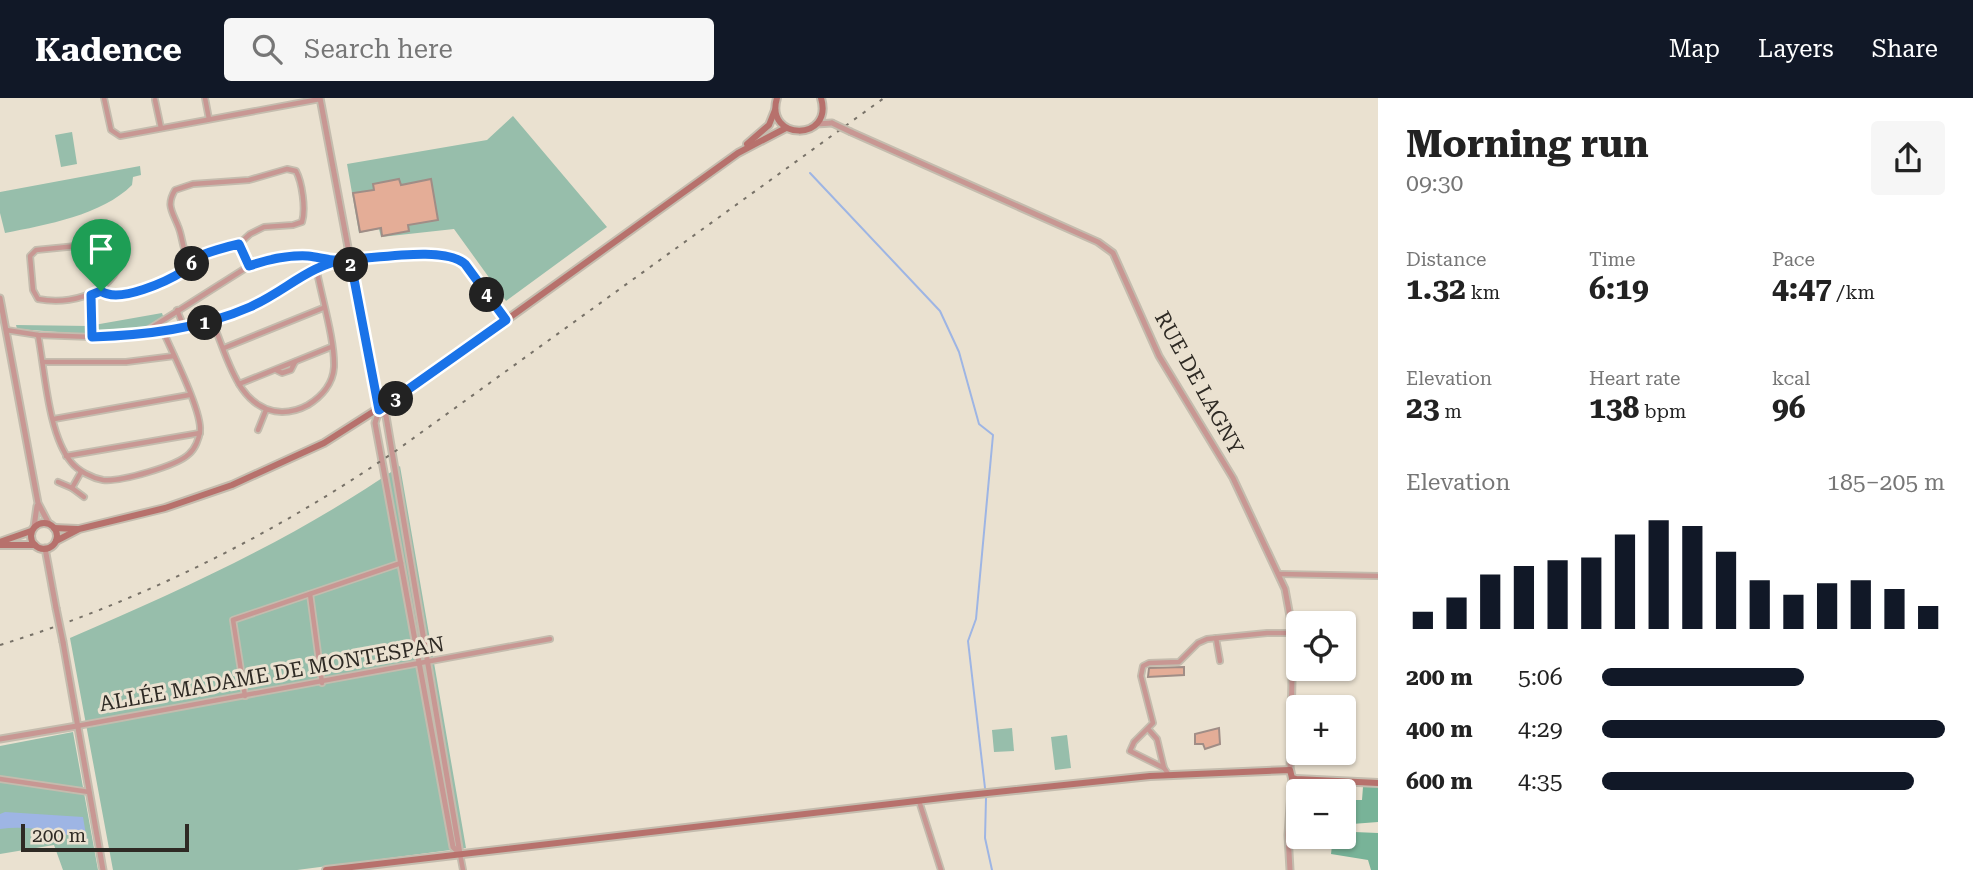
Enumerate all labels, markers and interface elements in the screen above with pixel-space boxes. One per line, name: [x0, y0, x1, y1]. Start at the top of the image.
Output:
search box: [224, 18, 714, 81]
text: Kadence: [35, 30, 182, 69]
icon: search: [248, 30, 286, 68]
text: Search here: [304, 34, 453, 64]
text: Map: [1669, 35, 1720, 63]
text: Layers: [1758, 35, 1834, 63]
text: Share: [1872, 35, 1938, 63]
button: share: [1871, 121, 1945, 195]
text: Morning run: [1406, 122, 1649, 166]
text: 09:30: [1406, 170, 1463, 197]
pin: [71, 219, 131, 291]
icon: arrive: [82, 230, 120, 268]
pin: 6: [174, 246, 210, 282]
pin: 2: [334, 248, 368, 282]
text: Distance: [1406, 248, 1486, 271]
text: Time: [1589, 248, 1636, 271]
text: Pace: [1772, 248, 1815, 271]
text: 6: [186, 252, 197, 275]
text: 2: [345, 253, 356, 276]
text: 1.32: [1406, 271, 1466, 306]
text: 6:19: [1589, 271, 1649, 306]
text: 4:47: [1772, 271, 1832, 306]
pin: 4: [470, 278, 504, 312]
text: km: [1466, 281, 1500, 304]
text: /km: [1832, 281, 1875, 304]
text: 4: [481, 283, 492, 306]
pin: 1: [188, 306, 222, 341]
street label: RUE DE LAGNY: [1150, 307, 1249, 459]
text: 1: [199, 311, 210, 334]
text: Elevation: [1406, 367, 1492, 390]
text: Heart rate: [1589, 367, 1680, 390]
text: kcal: [1772, 367, 1810, 390]
pin: 3: [378, 382, 414, 416]
text: 3: [390, 387, 401, 410]
text: 23: [1406, 390, 1440, 425]
text: 138: [1589, 390, 1639, 425]
text: 96: [1772, 390, 1806, 425]
text: m: [1440, 400, 1462, 423]
text: bpm: [1639, 400, 1686, 423]
text: Elevation: [1406, 469, 1510, 496]
text: 185–205 m: [1827, 469, 1945, 496]
map controls: [1286, 611, 1356, 849]
button: locate: [1286, 611, 1356, 681]
street label: ALLÉE MADAME DE MONTESPAN: [97, 631, 447, 716]
text: 200 m: [1406, 664, 1473, 691]
text: 5:06: [1518, 664, 1563, 691]
button: +: [1286, 695, 1356, 765]
text: 400 m: [1406, 716, 1473, 743]
text: 4:29: [1518, 716, 1563, 743]
text: 600 m: [1406, 768, 1473, 795]
text: 4:35: [1518, 768, 1563, 795]
button: −: [1286, 779, 1356, 849]
scale bar: [21, 821, 189, 853]
text: 200 m: [32, 824, 86, 847]

